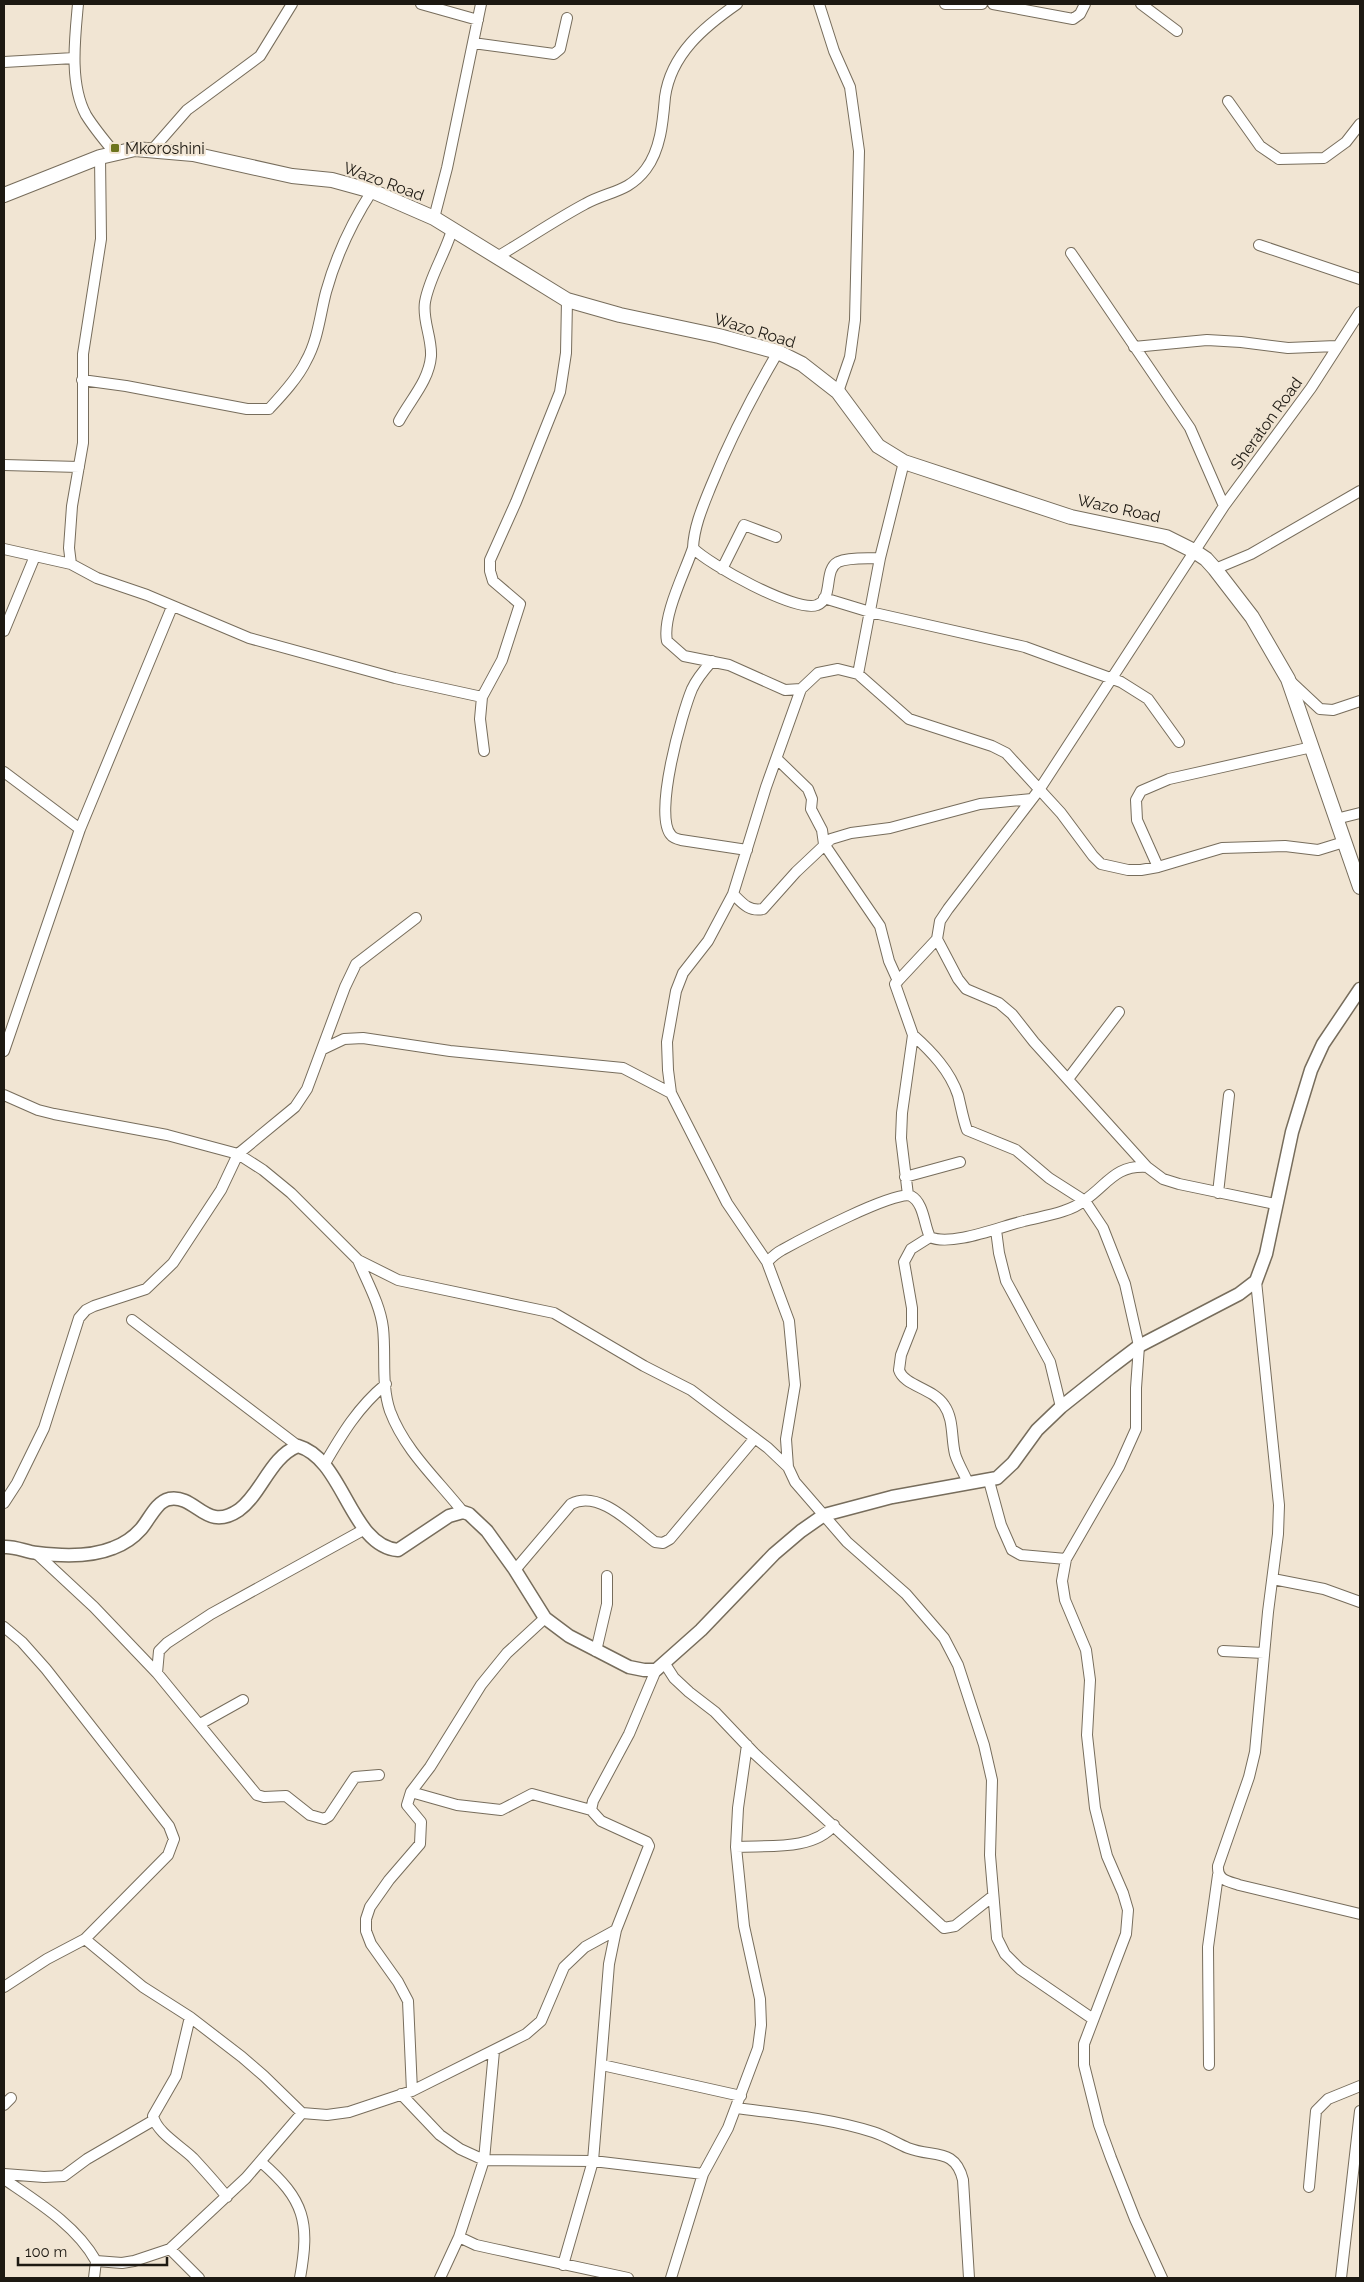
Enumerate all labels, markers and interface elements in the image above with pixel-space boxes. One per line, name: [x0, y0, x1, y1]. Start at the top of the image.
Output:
place label: Mkoroshini: [125, 139, 205, 158]
marker: Mkoroshini: [109, 142, 121, 154]
street label: Wazo Road: [341, 158, 427, 205]
street label: Wazo Road: [712, 309, 798, 352]
street label: Sheraton Road: [1227, 374, 1306, 473]
street label: Wazo Road: [1076, 490, 1162, 527]
scale bar: [18, 2234, 166, 2266]
text: 100 m: [25, 2243, 67, 2261]

